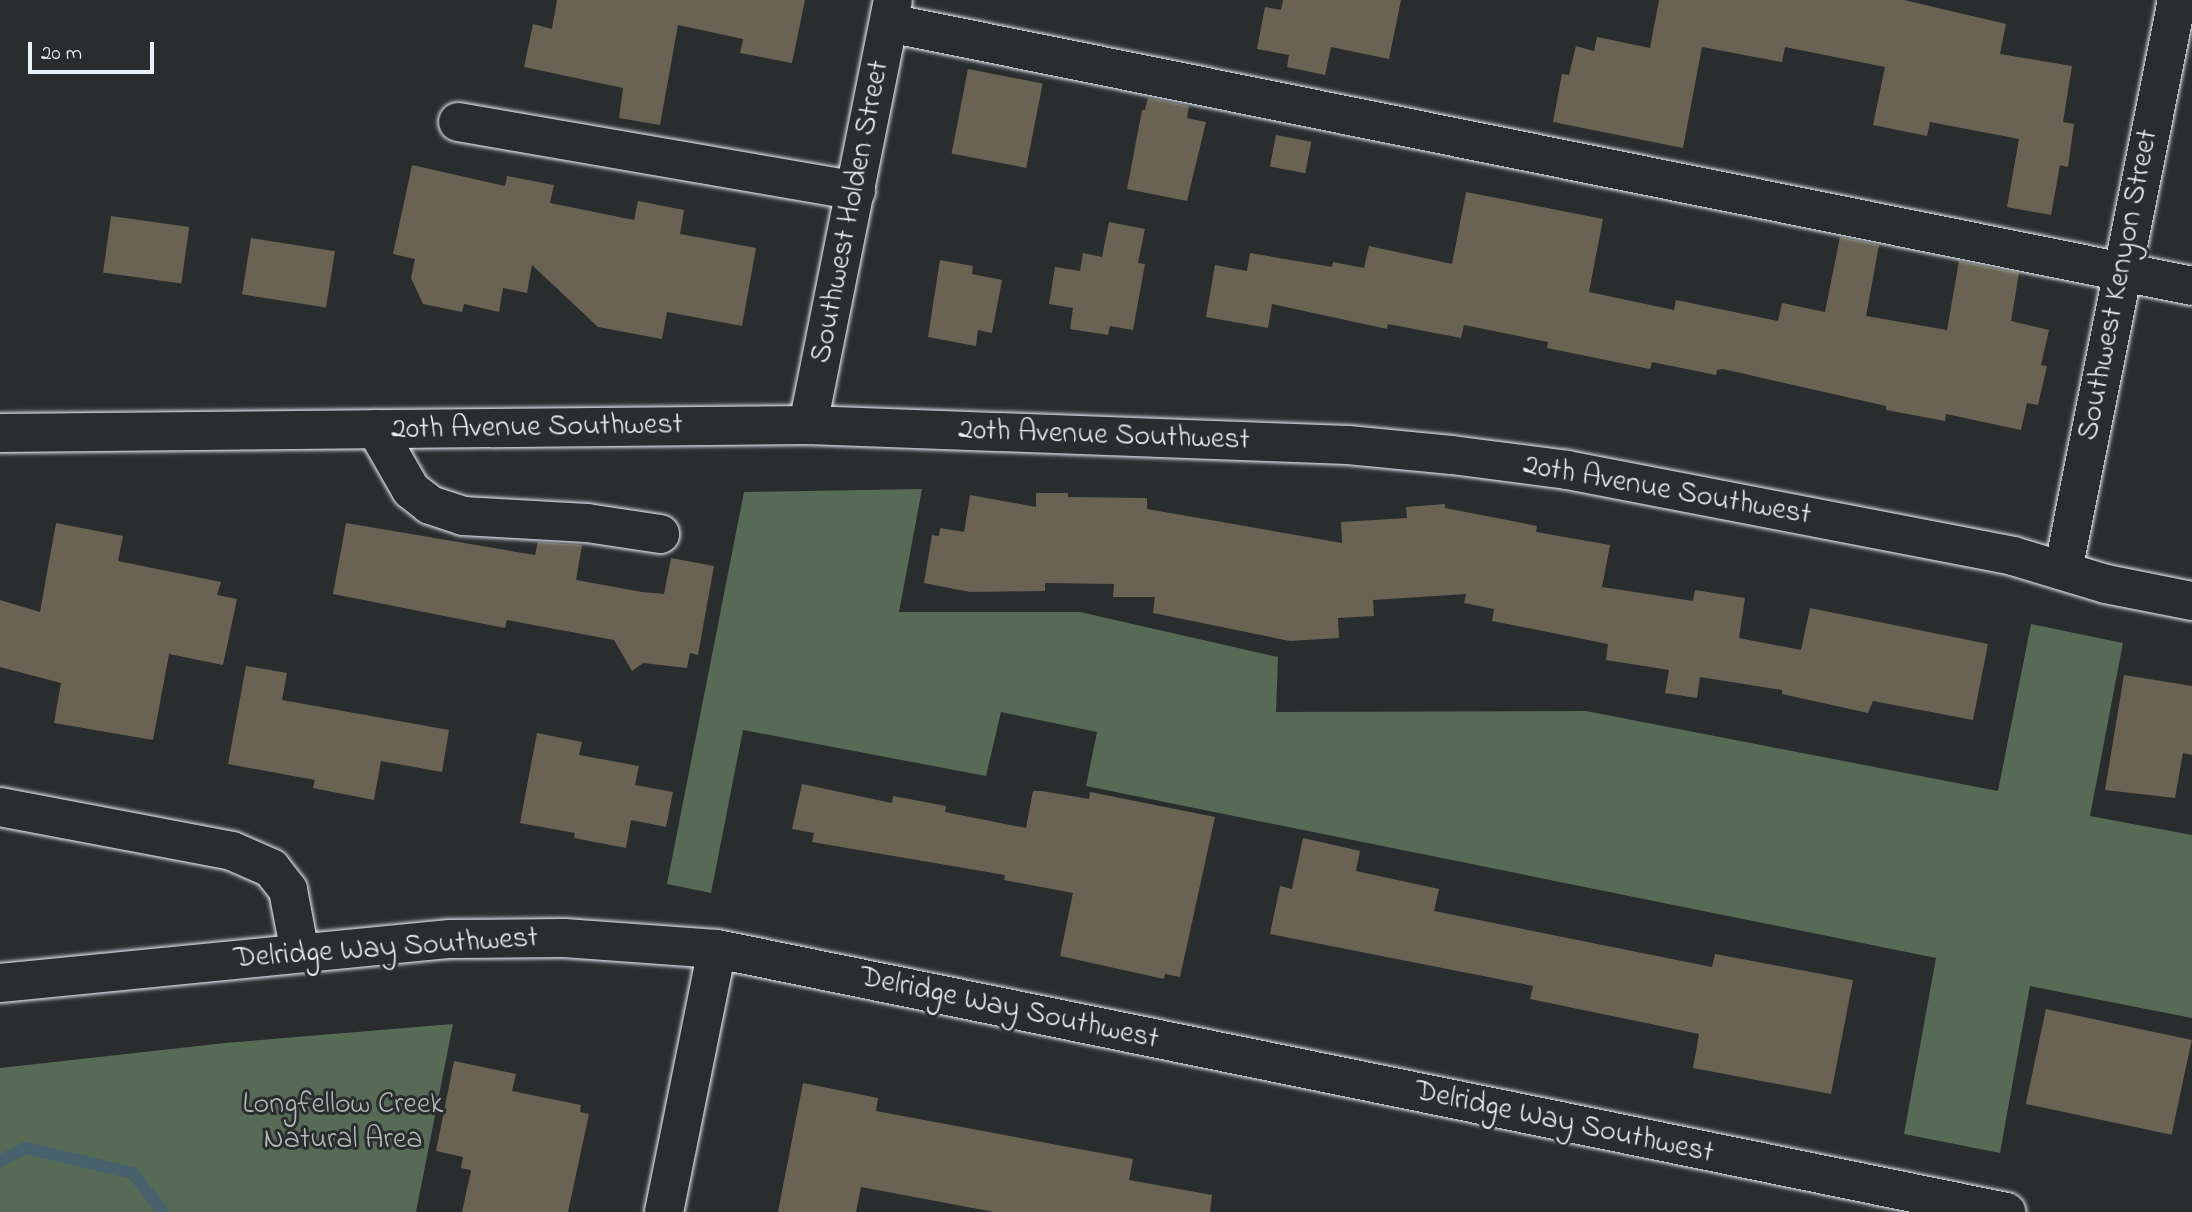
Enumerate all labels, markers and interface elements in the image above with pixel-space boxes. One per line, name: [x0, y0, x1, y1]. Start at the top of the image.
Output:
scale bar: [32, 28, 158, 72]
text: 20 m: [41, 39, 82, 69]
street label: Southwest Holden Street: [804, 58, 898, 366]
street label: Southwest Kenyon Street: [2071, 126, 2167, 444]
street label: 20th Avenue Southwest: [391, 407, 683, 449]
street label: 20th Avenue Southwest: [958, 413, 1250, 459]
street label: 20th Avenue Southwest: [1520, 448, 1814, 534]
street label: Delridge Way Southwest: [233, 920, 539, 978]
street label: Delridge Way Southwest: [856, 960, 1162, 1058]
street label: Delridge Way Southwest: [1411, 1074, 1717, 1172]
park label: Longfellow Creek Natural Area: [243, 1087, 443, 1158]

